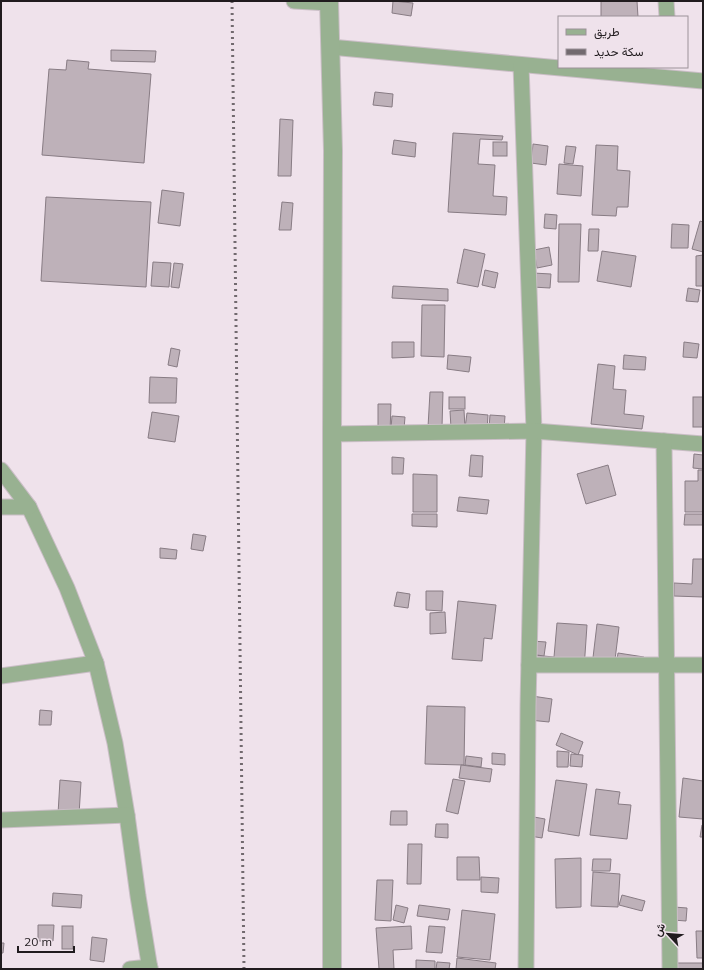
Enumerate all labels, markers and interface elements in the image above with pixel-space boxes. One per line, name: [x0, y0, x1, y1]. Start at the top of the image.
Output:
legend: [558, 16, 688, 68]
text: طريق: [594, 24, 620, 40]
text: سكة حديد: [594, 44, 644, 59]
north arrow: [648, 914, 688, 954]
text: ش: [650, 921, 668, 939]
scale bar: [18, 928, 74, 954]
text: 20 m: [24, 934, 52, 949]

